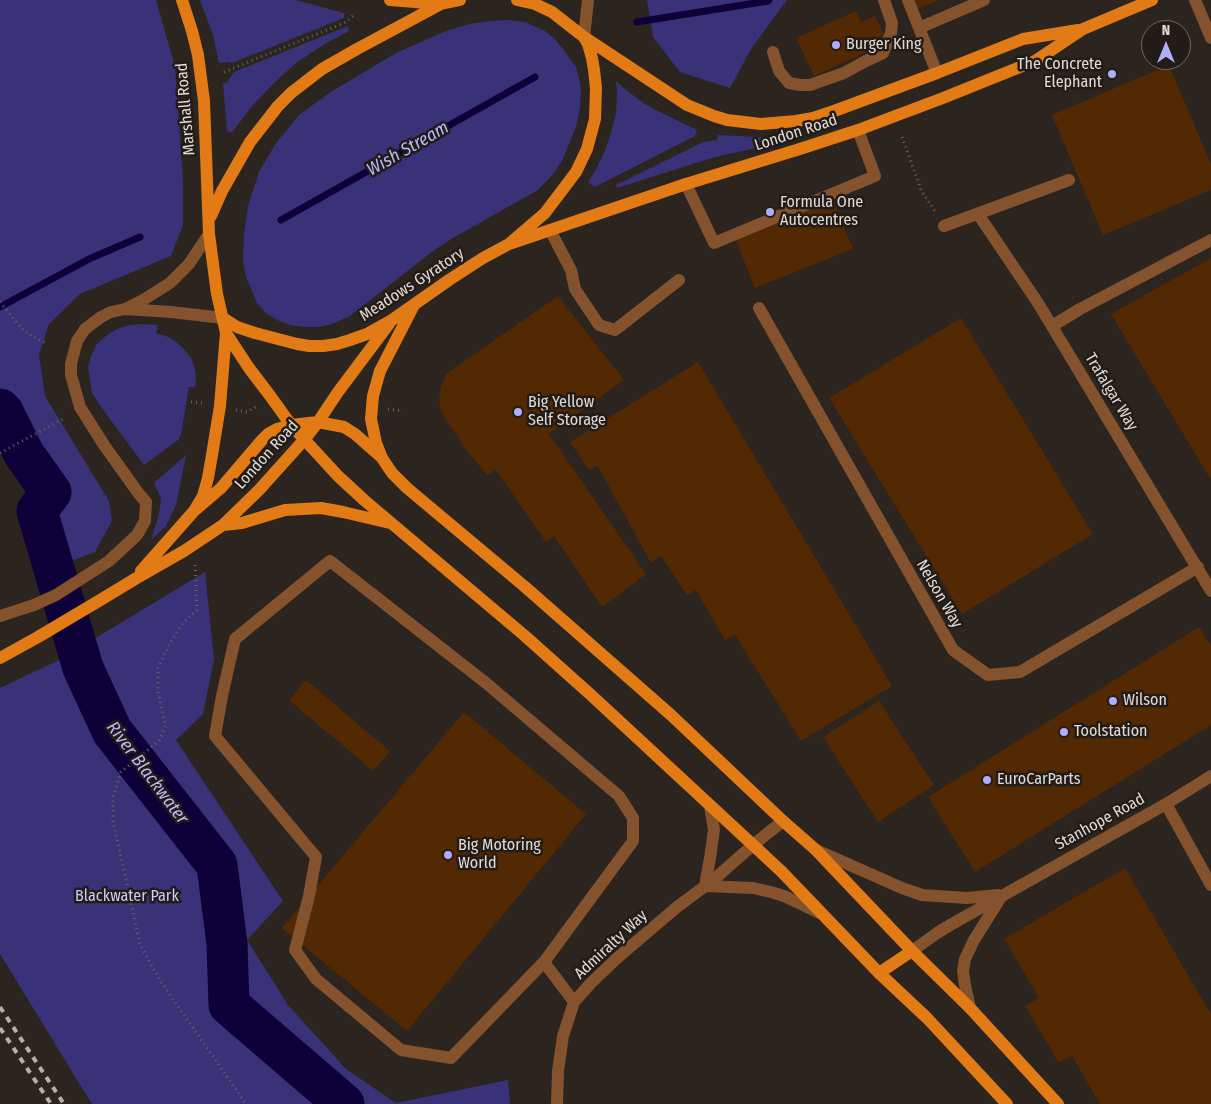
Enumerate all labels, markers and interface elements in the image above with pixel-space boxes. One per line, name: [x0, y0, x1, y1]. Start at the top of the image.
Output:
north arrow: [1141, 20, 1191, 70]
text: N: [1162, 22, 1170, 39]
place label: Burger King: [846, 35, 921, 55]
marker: Burger King: [830, 39, 842, 51]
place label: The Concrete Elephant: [1017, 55, 1102, 93]
street label: Marshall Road: [172, 62, 200, 156]
marker: The Concrete Elephant: [1106, 68, 1118, 80]
street label: London Road: [752, 111, 840, 155]
water label: Wish Stream: [363, 117, 453, 181]
place label: Formula One Autocentres: [780, 193, 863, 231]
marker: Formula One Autocentres: [764, 206, 776, 218]
street label: Meadows Gyratory: [356, 244, 468, 326]
street label: Trafalgar Way: [1080, 350, 1142, 434]
place label: Big Yellow Self Storage: [528, 393, 606, 431]
marker: Big Yellow Self Storage: [512, 406, 524, 418]
street label: London Road: [231, 417, 303, 493]
street label: Nelson Way: [912, 556, 966, 632]
place label: Wilson: [1123, 691, 1167, 711]
marker: Wilson: [1107, 695, 1119, 707]
water label: River Blackwater: [101, 717, 193, 829]
place label: Toolstation: [1074, 722, 1147, 742]
marker: Toolstation: [1058, 726, 1070, 738]
place label: EuroCarParts: [997, 770, 1081, 790]
marker: EuroCarParts: [981, 774, 993, 786]
street label: Stanhope Road: [1052, 789, 1148, 855]
place label: Big Motoring World: [458, 836, 541, 874]
marker: Big Motoring World: [442, 849, 454, 861]
park label: Blackwater Park: [75, 887, 179, 907]
street label: Admiralty Way: [571, 906, 651, 984]

